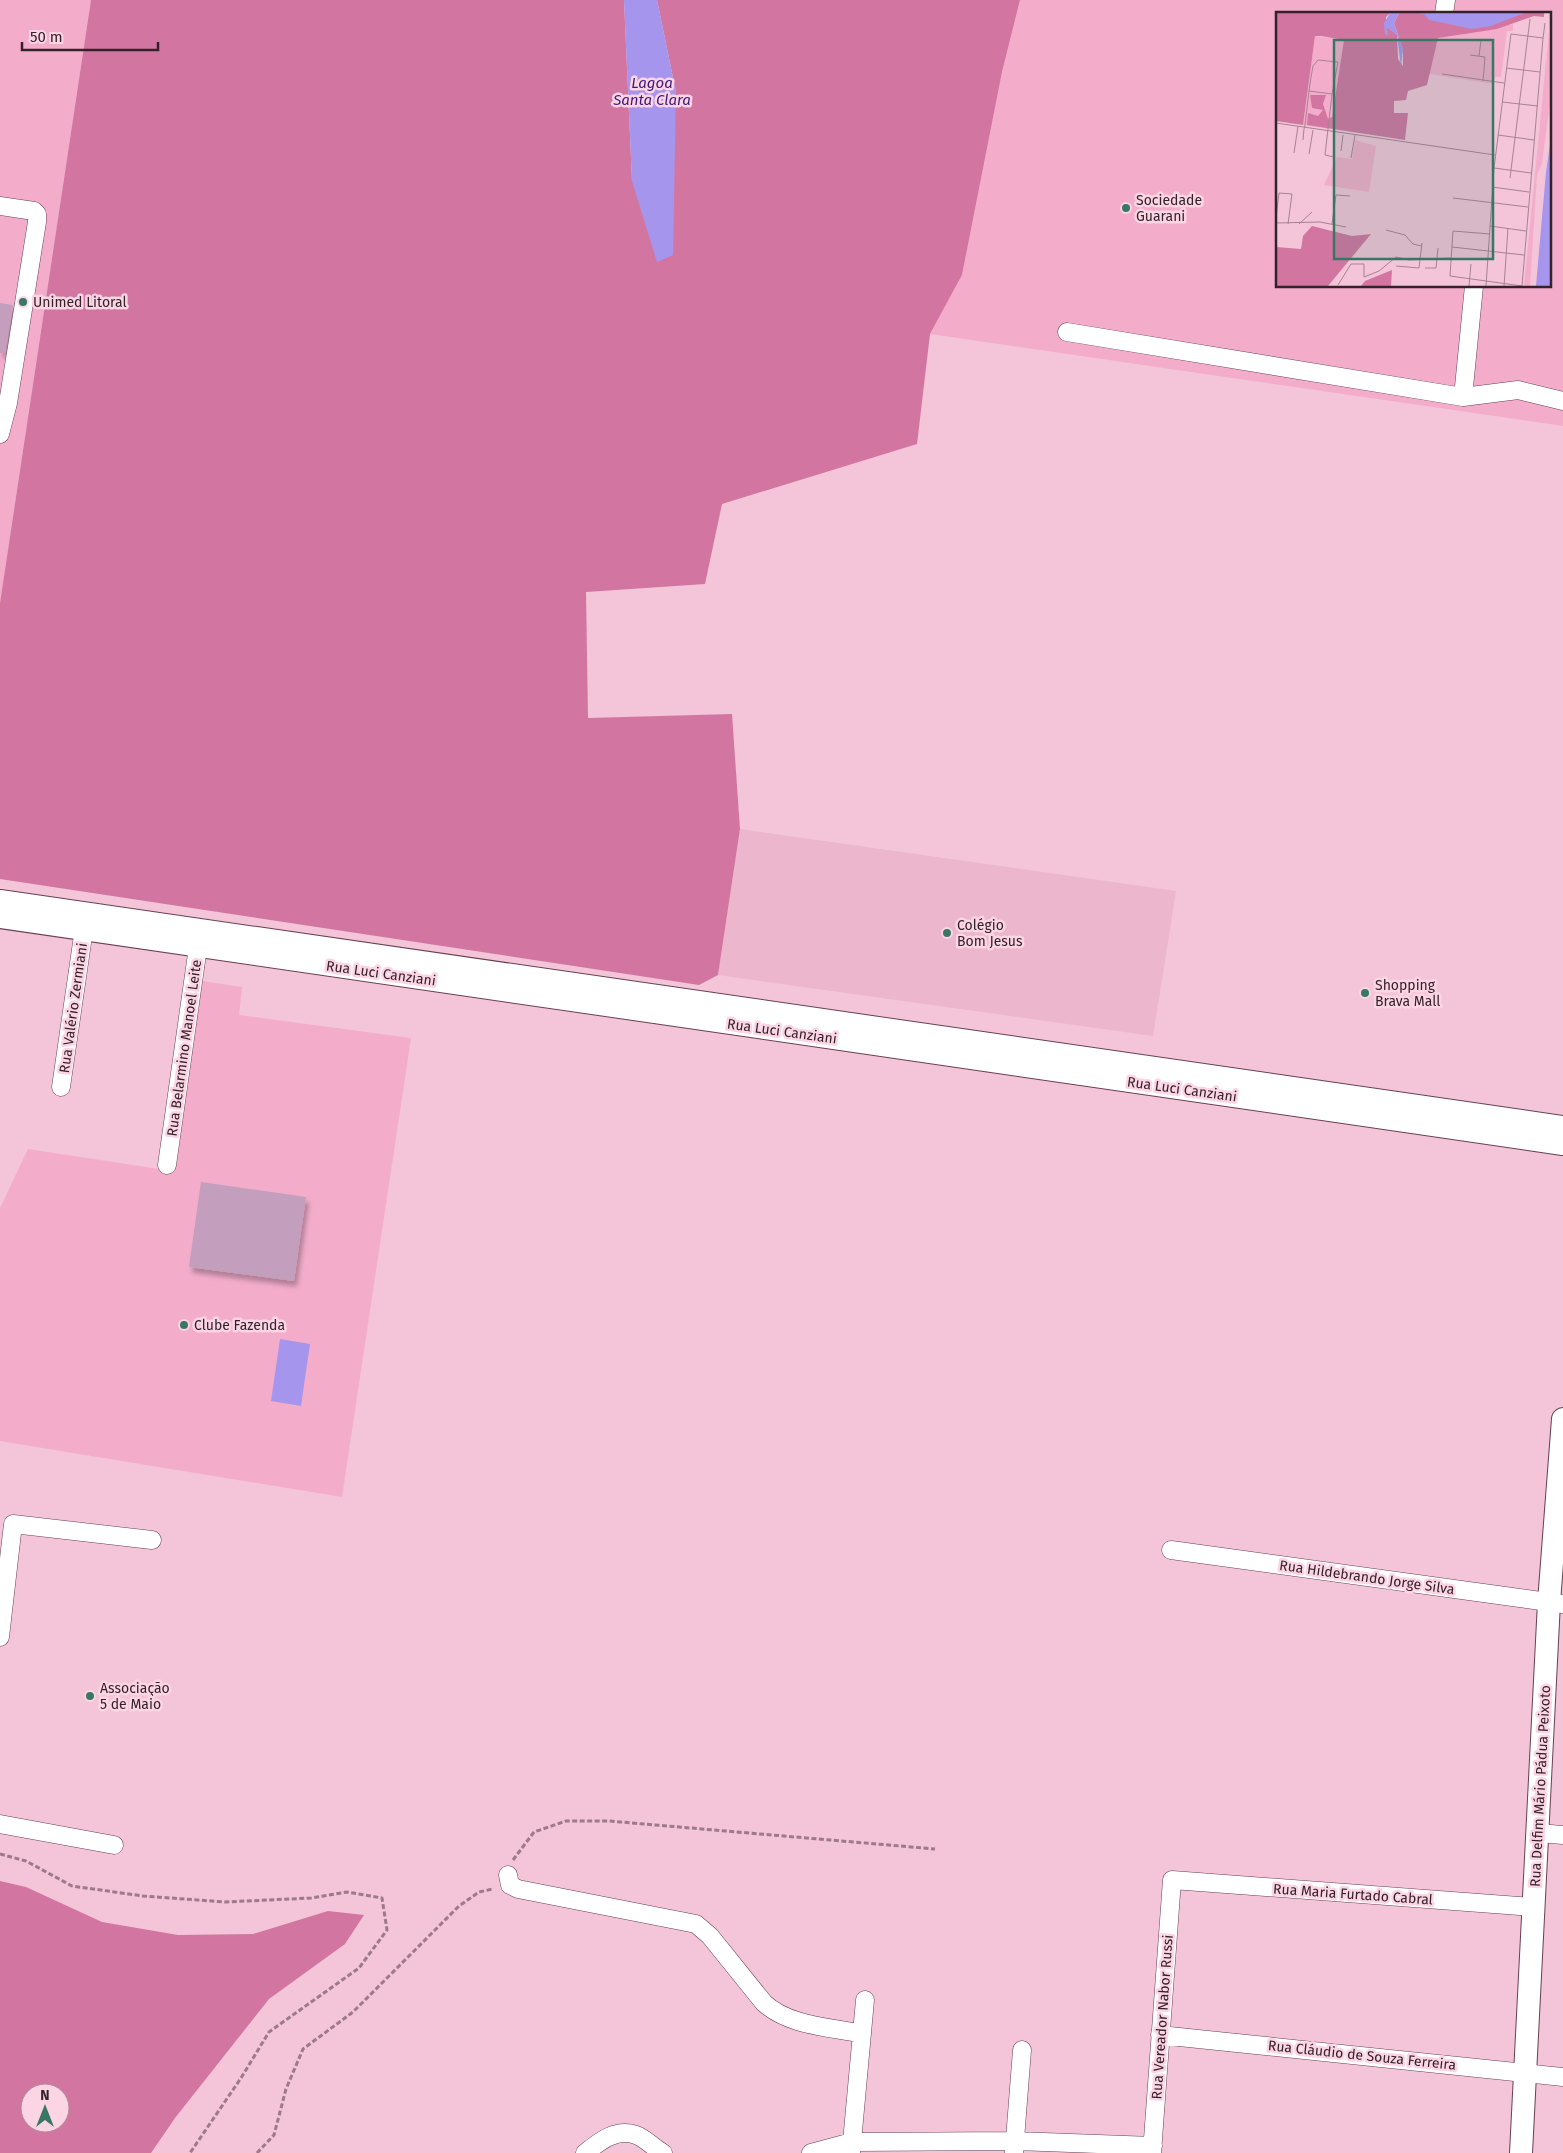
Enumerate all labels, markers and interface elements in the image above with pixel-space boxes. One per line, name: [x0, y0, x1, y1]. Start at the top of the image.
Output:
inset map: [1276, 12, 1550, 288]
scale bar: [22, 20, 159, 52]
text: 50 m: [30, 28, 63, 46]
water label: Lagoa Santa Clara: [612, 74, 691, 109]
place label: Sociedade Guarani: [1136, 192, 1202, 225]
marker: Sociedade Guarani: [1120, 202, 1132, 214]
place label: Unimed Litoral: [33, 294, 127, 311]
marker: Unimed Litoral: [17, 296, 29, 308]
place label: Colégio Bom Jesus: [957, 917, 1023, 950]
marker: Colégio Bom Jesus: [941, 927, 953, 939]
street label: Rua Valério Zermiani: [56, 942, 91, 1074]
street label: Rua Luci Canziani: [325, 957, 437, 990]
street label: Rua Belarmino Manoel Leite: [164, 959, 205, 1137]
place label: Shopping Brava Mall: [1375, 977, 1440, 1010]
marker: Shopping Brava Mall: [1359, 987, 1371, 999]
street label: Rua Luci Canziani: [726, 1015, 838, 1048]
street label: Rua Luci Canziani: [1126, 1073, 1238, 1106]
place label: Clube Fazenda: [194, 1317, 285, 1334]
marker: Clube Fazenda: [178, 1319, 190, 1331]
street label: Rua Hildebrando Jorge Silva: [1278, 1557, 1456, 1598]
place label: Associação 5 de Maio: [100, 1680, 170, 1713]
street label: Rua Delfim Mário Pádua Peixoto: [1527, 1685, 1554, 1887]
marker: Associação 5 de Maio: [84, 1690, 96, 1702]
street label: Rua Maria Furtado Cabral: [1273, 1880, 1433, 1909]
street label: Rua Vereador Nabor Russi: [1148, 1934, 1177, 2100]
street label: Rua Cláudio de Souza Ferreira: [1267, 2037, 1457, 2074]
north arrow: [20, 2083, 70, 2133]
text: N: [40, 2087, 50, 2104]

